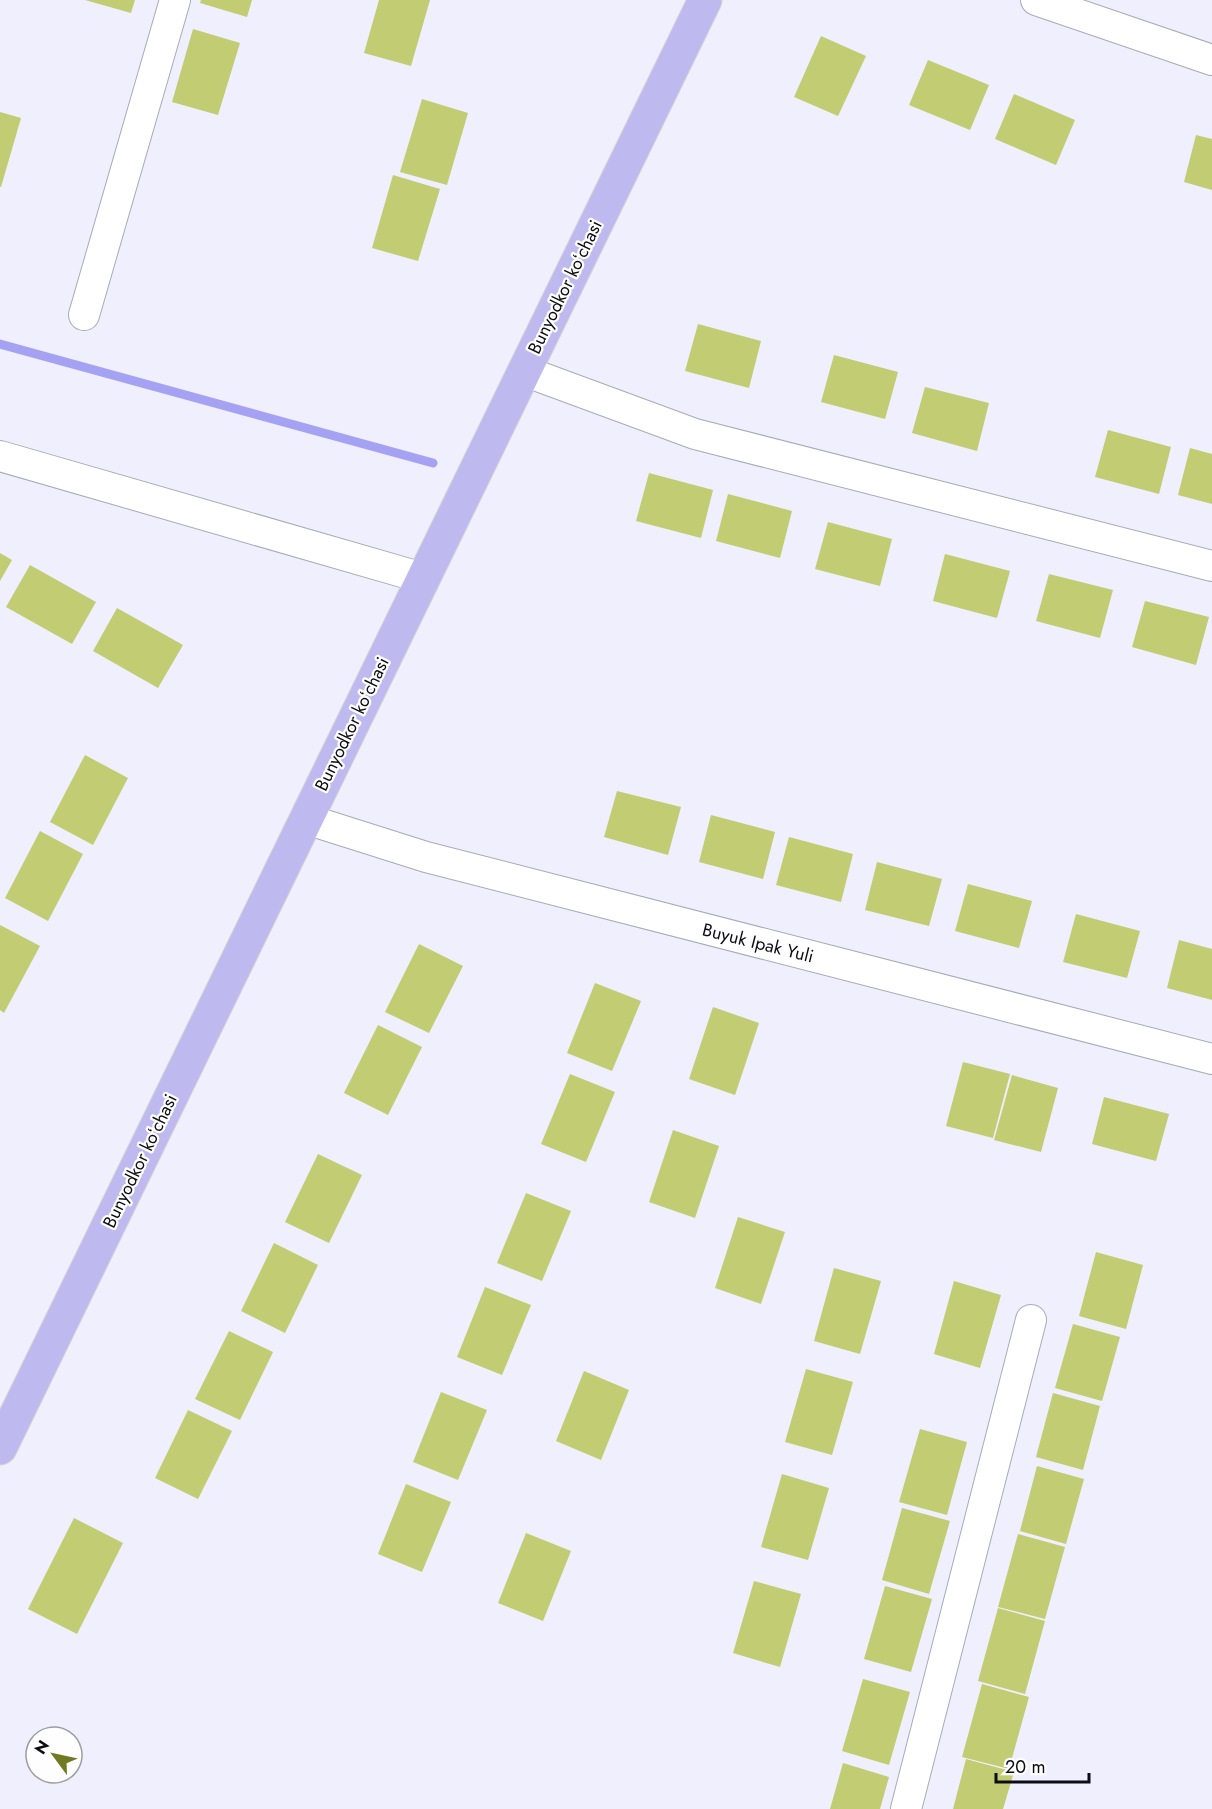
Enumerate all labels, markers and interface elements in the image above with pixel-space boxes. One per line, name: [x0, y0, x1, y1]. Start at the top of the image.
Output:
street label: Bunyodkor koʻchasi: [521, 216, 609, 358]
street label: Bunyodkor koʻchasi: [308, 653, 396, 795]
street label: Buyuk Ipak Yuli: [700, 917, 816, 969]
street label: Bunyodkor koʻchasi: [96, 1090, 184, 1232]
north arrow: [24, 1725, 84, 1785]
text: N: [29, 1736, 55, 1759]
scale bar: [996, 1746, 1089, 1784]
text: 20 m: [1005, 1754, 1045, 1780]

